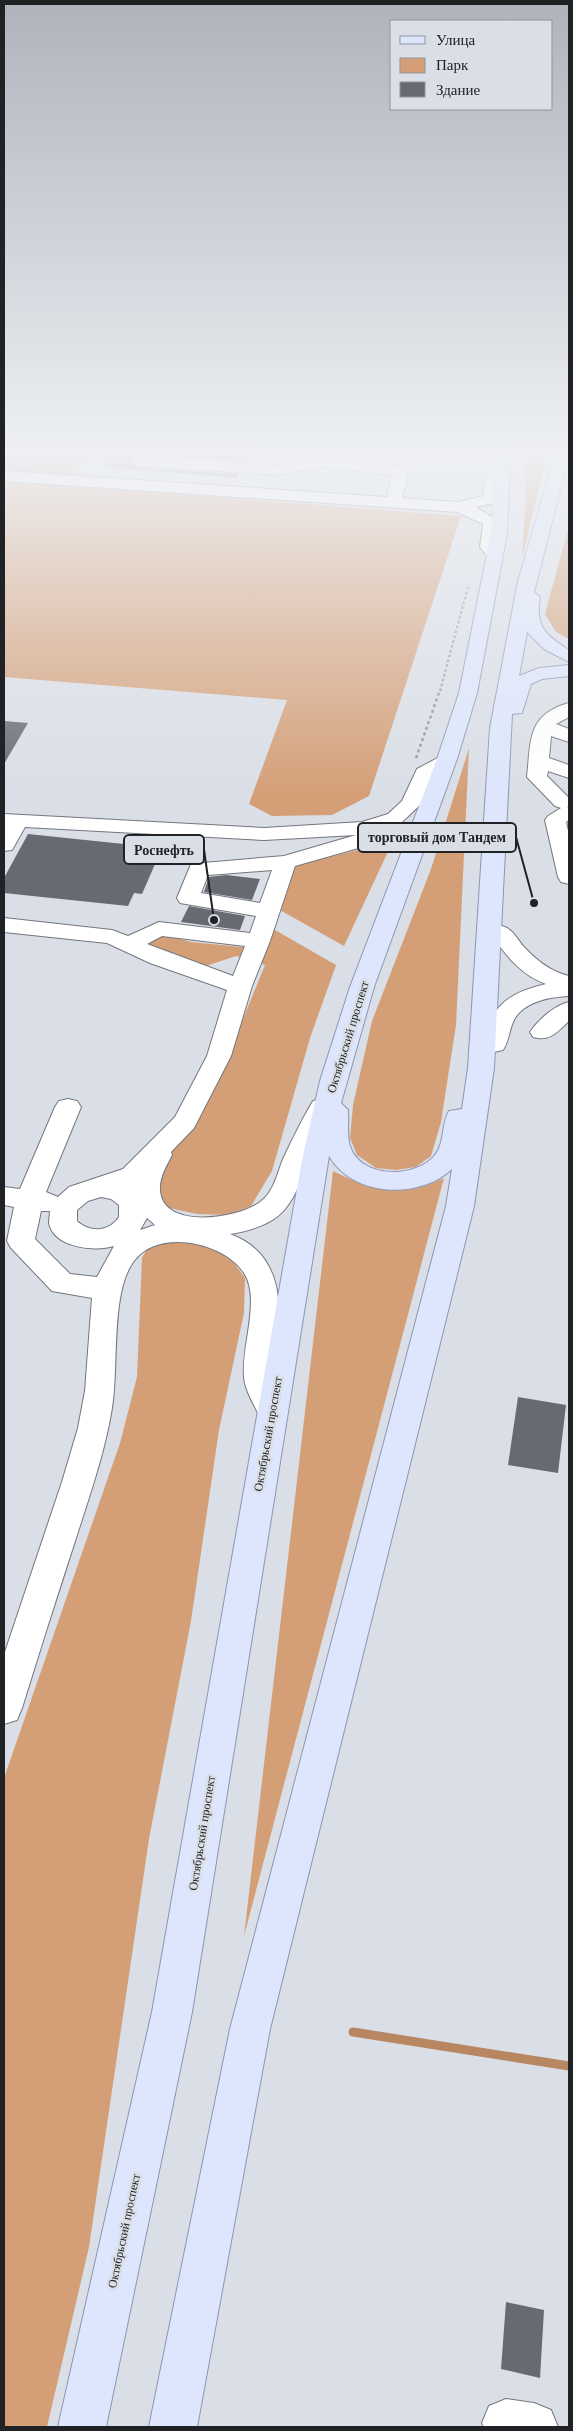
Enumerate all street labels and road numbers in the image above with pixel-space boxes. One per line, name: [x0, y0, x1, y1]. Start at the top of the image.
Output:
street label: Октябрьский проспект: [324, 979, 372, 1095]
street label: Октябрьский проспект: [251, 1375, 285, 1492]
street label: Октябрьский проспект: [186, 1774, 218, 1891]
street label: Октябрьский проспект: [105, 2172, 143, 2289]

